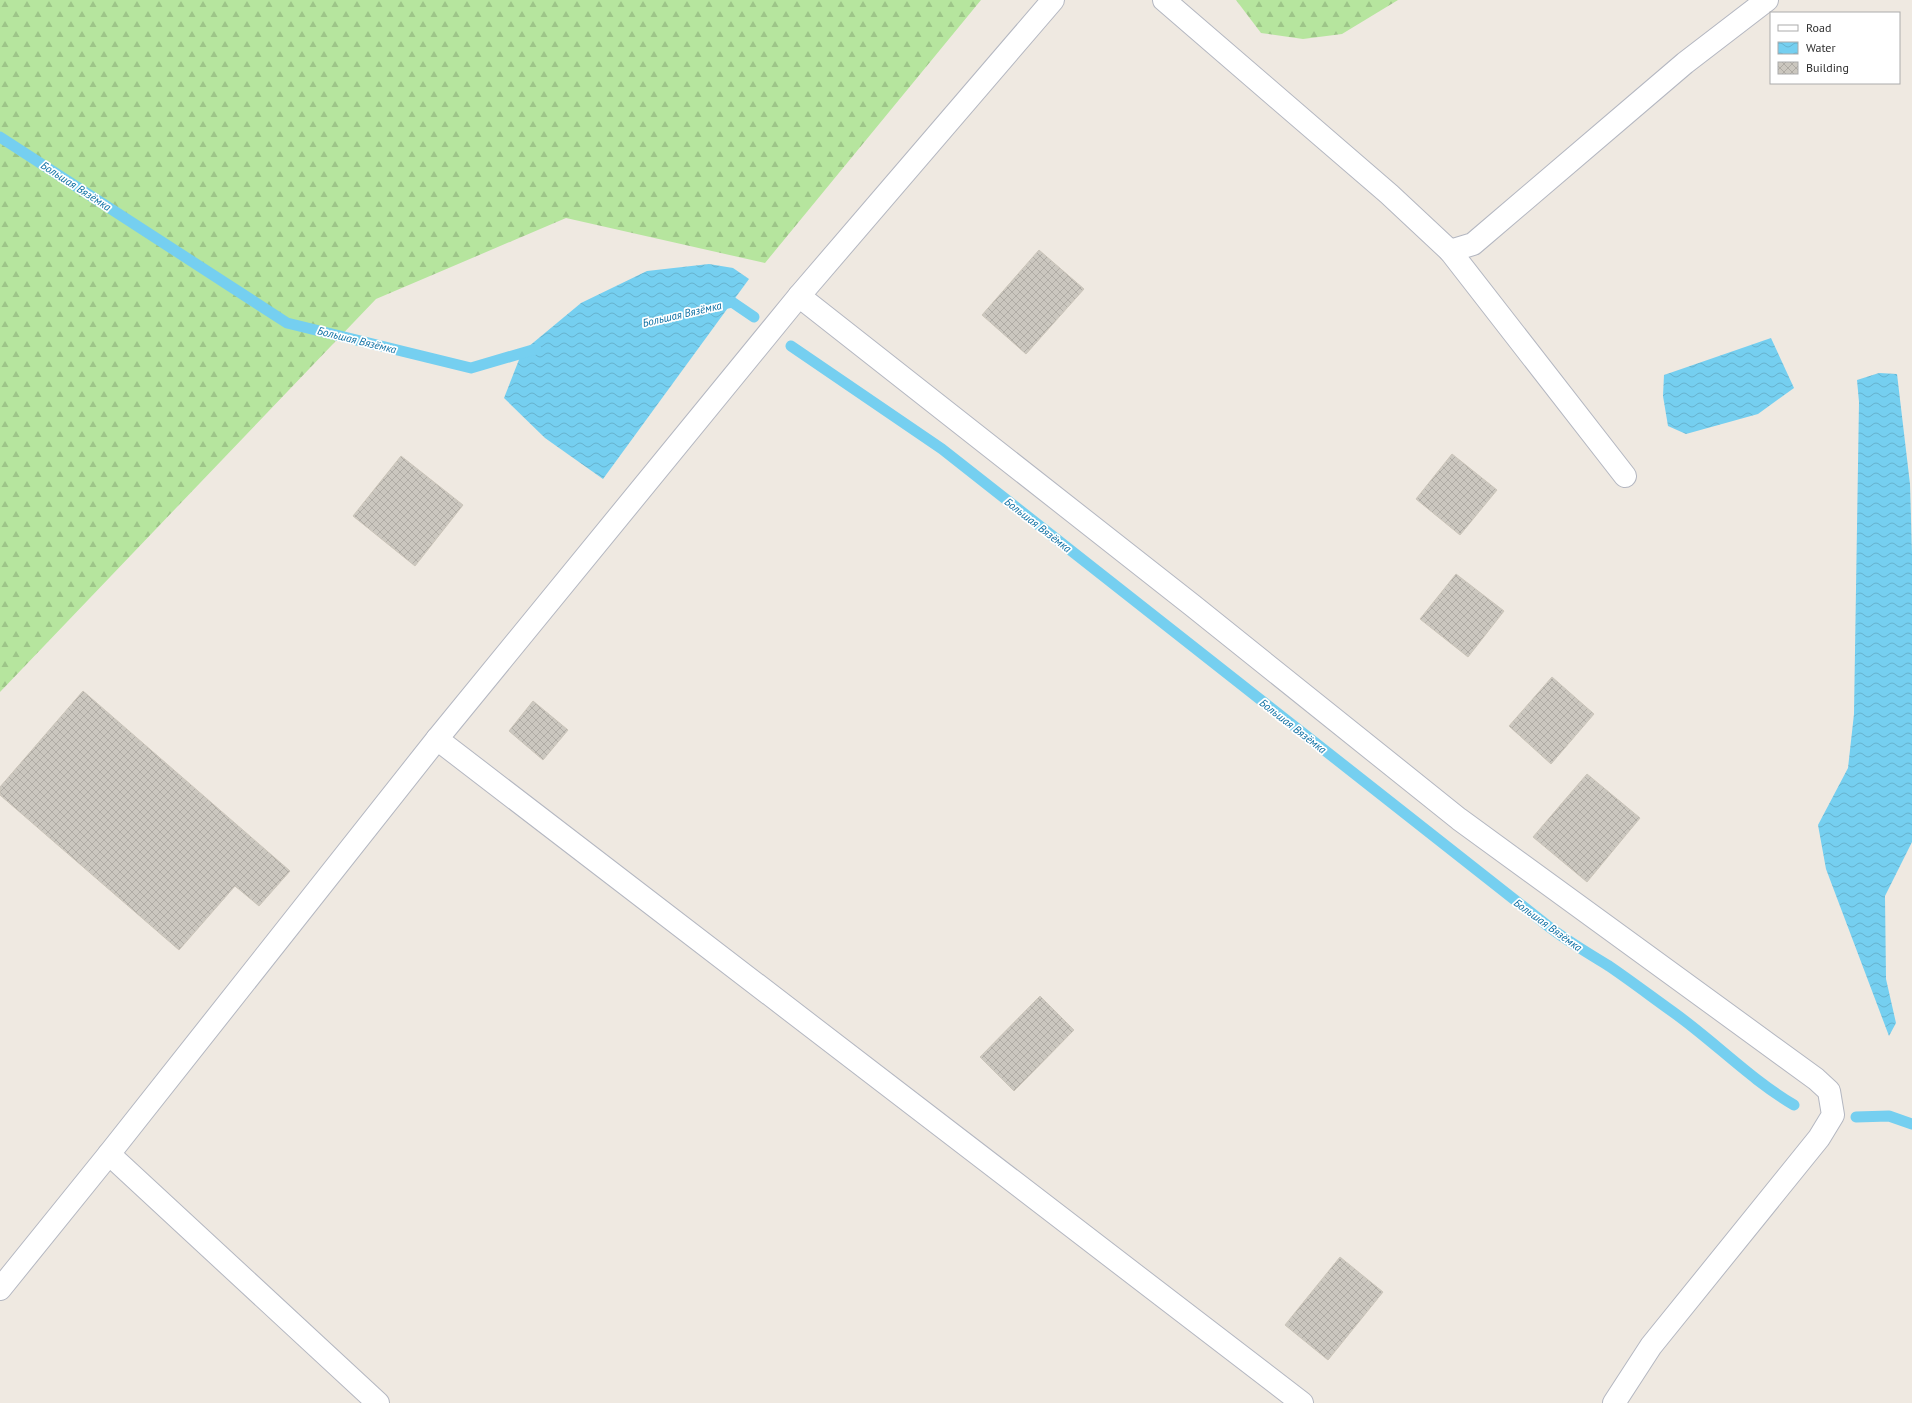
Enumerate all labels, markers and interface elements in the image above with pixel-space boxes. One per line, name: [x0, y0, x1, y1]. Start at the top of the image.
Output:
legend: [1770, 12, 1900, 84]
text: Road: [1806, 20, 1831, 35]
text: Water: [1806, 40, 1836, 55]
text: Building: [1806, 60, 1849, 75]
water label: Большая Вязёмка: [38, 158, 114, 214]
water label: Большая Вязёмка: [641, 298, 724, 330]
water label: Большая Вязёмка: [316, 323, 399, 357]
water label: Большая Вязёмка: [1002, 495, 1075, 556]
water label: Большая Вязёмка: [1257, 696, 1330, 757]
water label: Большая Вязёмка: [1511, 896, 1585, 955]

